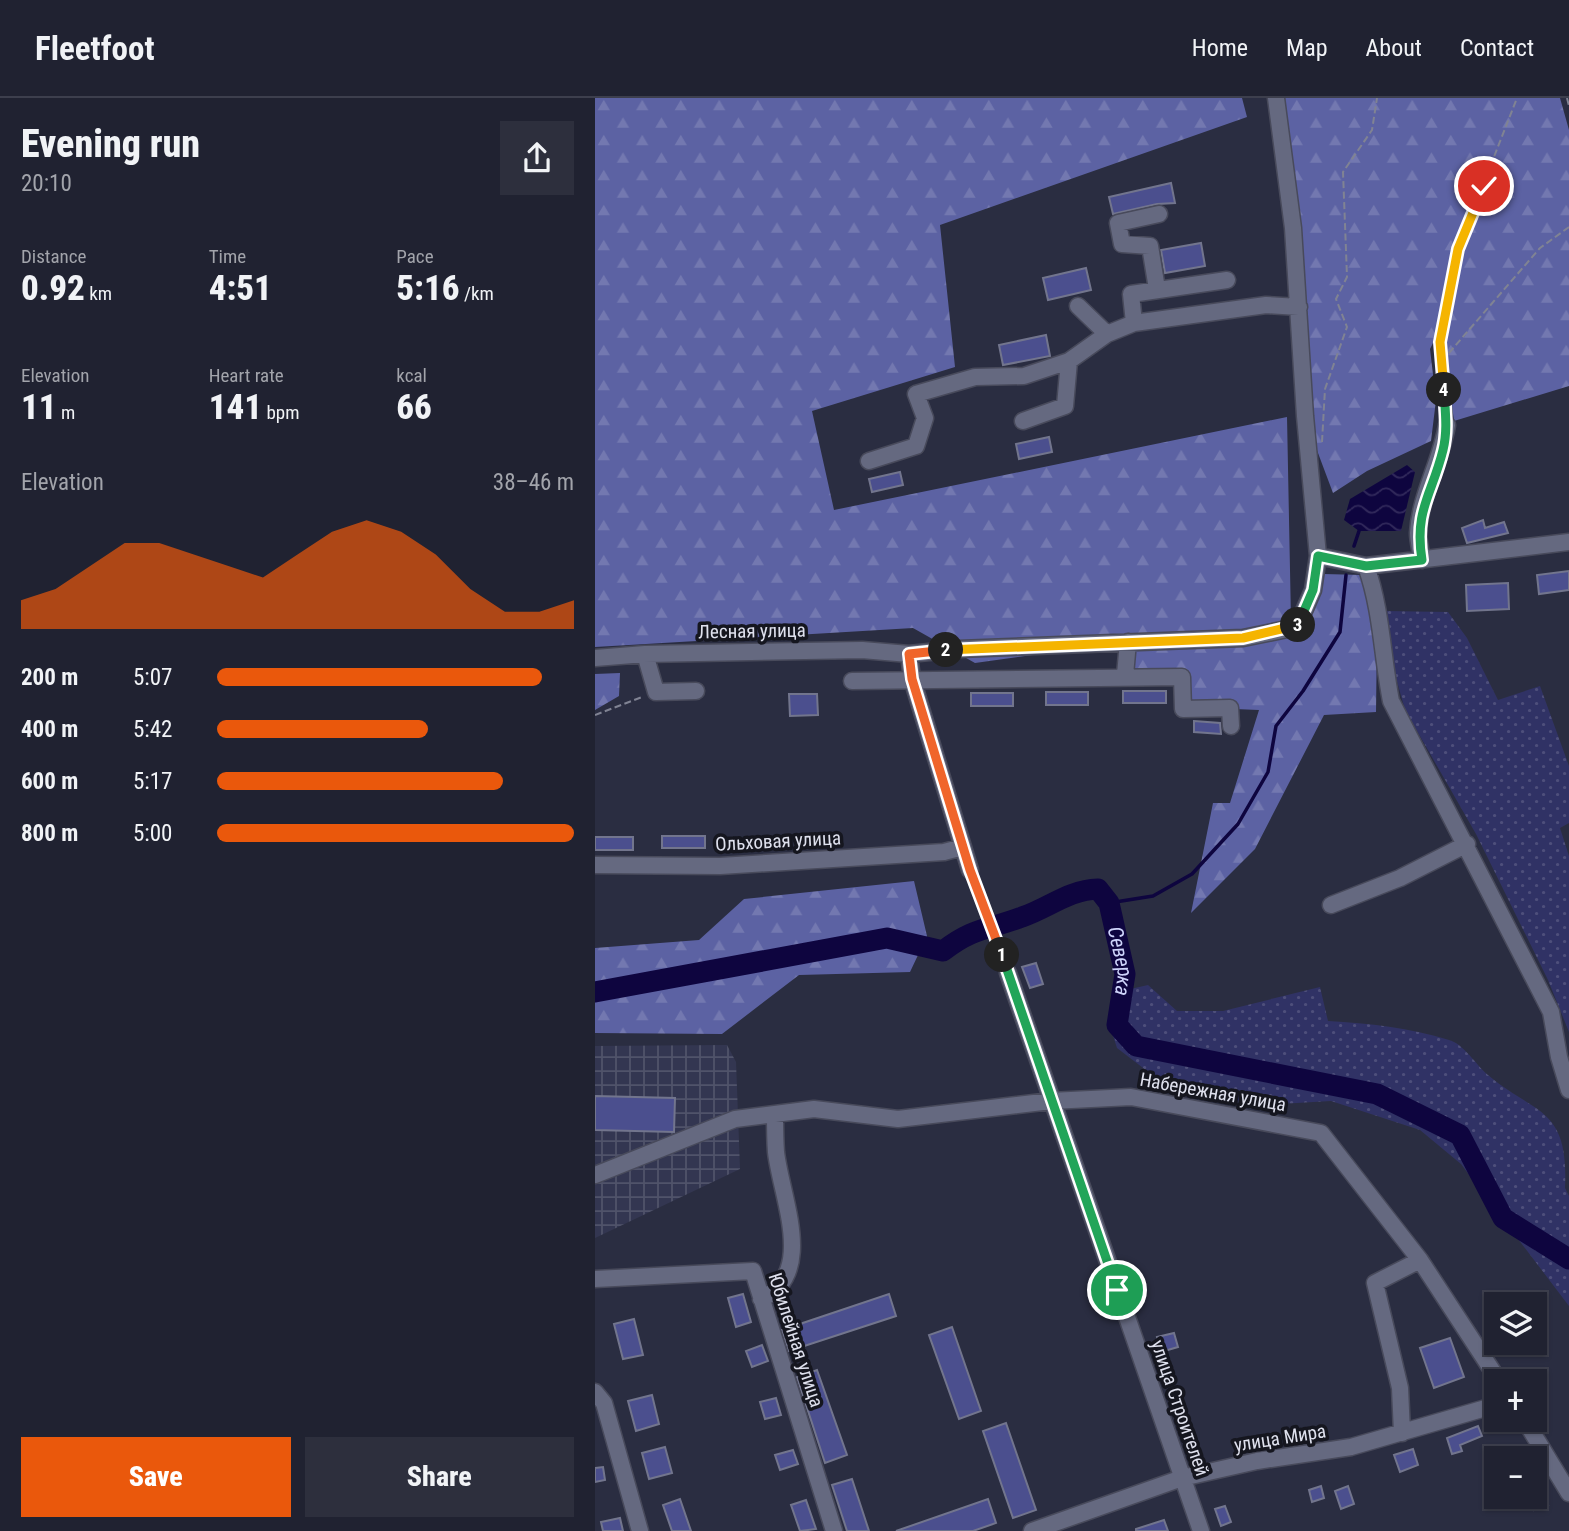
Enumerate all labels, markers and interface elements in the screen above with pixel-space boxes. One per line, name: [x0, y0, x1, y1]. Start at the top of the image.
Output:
text: Fleetfoot: [35, 29, 155, 68]
text: Home: [1192, 34, 1248, 62]
text: Map: [1286, 34, 1328, 62]
text: About: [1366, 34, 1422, 62]
text: Contact: [1460, 34, 1534, 62]
button: share: [500, 121, 574, 195]
text: Evening run: [21, 122, 200, 166]
pin: [1454, 156, 1514, 216]
icon: check: [1465, 167, 1503, 205]
text: 20:10: [21, 170, 72, 197]
text: Distance: [21, 245, 86, 268]
text: Time: [209, 245, 246, 268]
text: Pace: [396, 245, 434, 268]
text: 0.92: [21, 268, 85, 309]
text: 4:51: [209, 268, 272, 309]
text: 5:16: [396, 268, 460, 309]
text: km: [85, 282, 112, 305]
text: /km: [460, 282, 494, 305]
text: Elevation: [21, 364, 89, 387]
text: Heart rate: [209, 364, 284, 387]
text: kcal: [396, 364, 427, 387]
pin: 4: [1427, 372, 1461, 408]
text: 4: [1439, 378, 1448, 401]
text: 11: [21, 387, 57, 428]
text: 141: [209, 387, 262, 428]
text: 66: [396, 387, 432, 428]
text: m: [57, 401, 75, 424]
text: bpm: [262, 401, 299, 424]
text: Elevation: [21, 469, 104, 496]
text: 38–46 m: [493, 469, 574, 496]
pin: 3: [1281, 608, 1315, 642]
text: 3: [1293, 613, 1302, 636]
street label: Лесная улица: [698, 619, 806, 643]
pin: 2: [929, 632, 963, 668]
text: 2: [941, 638, 950, 661]
text: 200 m: [21, 664, 78, 691]
text: 5:07: [133, 664, 172, 691]
text: 400 m: [21, 716, 78, 743]
text: 5:42: [133, 716, 172, 743]
text: 600 m: [21, 768, 78, 795]
text: 5:17: [133, 768, 172, 795]
text: 800 m: [21, 820, 78, 847]
text: 5:00: [133, 820, 172, 847]
street label: Ольховая улица: [715, 826, 841, 856]
water label: Северка: [1103, 924, 1137, 998]
pin: 1: [985, 938, 1019, 972]
text: 1: [997, 943, 1006, 966]
street label: Набережная улица: [1138, 1068, 1288, 1116]
pin: [1087, 1260, 1147, 1320]
street label: Юбилейная улица: [763, 1270, 829, 1410]
icon: arrive: [1098, 1271, 1136, 1309]
map controls: [1484, 1292, 1547, 1509]
button: layers: [1484, 1292, 1547, 1355]
street label: улица Строителей: [1146, 1337, 1214, 1479]
button: +: [1484, 1369, 1547, 1432]
street label: улица Мира: [1232, 1419, 1328, 1457]
button: Save: [21, 1437, 291, 1517]
button: Share: [305, 1437, 574, 1517]
button: −: [1484, 1446, 1547, 1509]

